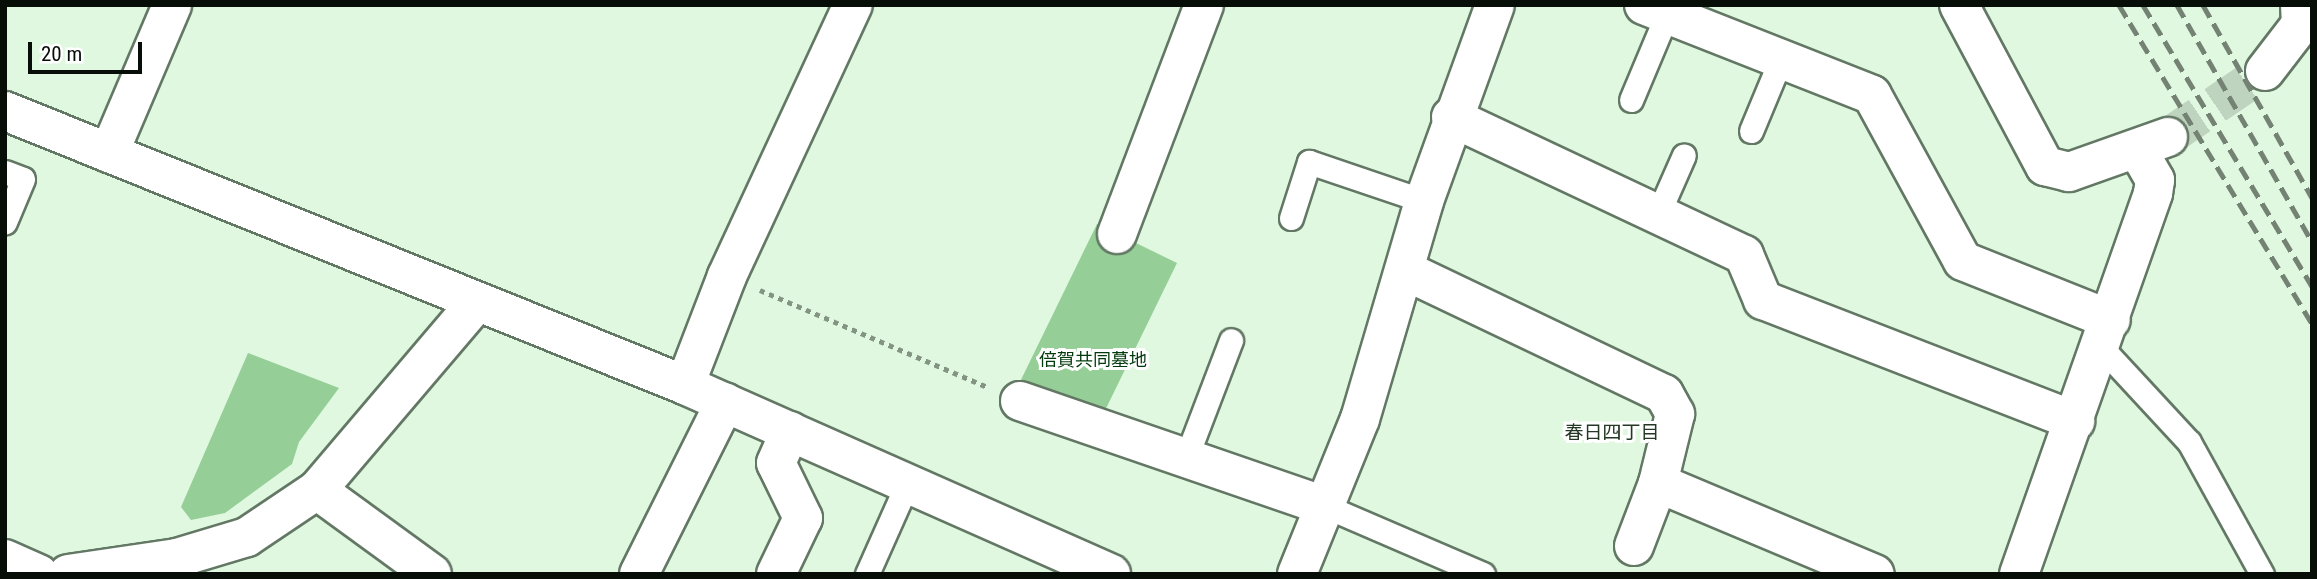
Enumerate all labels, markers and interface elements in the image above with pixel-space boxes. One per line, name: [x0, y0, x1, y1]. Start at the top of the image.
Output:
scale bar: [32, 28, 145, 72]
text: 20 m: [41, 42, 82, 66]
park label: 倍賀共同墓地: [1039, 349, 1147, 371]
district label: 春日四丁目: [1565, 422, 1659, 444]

